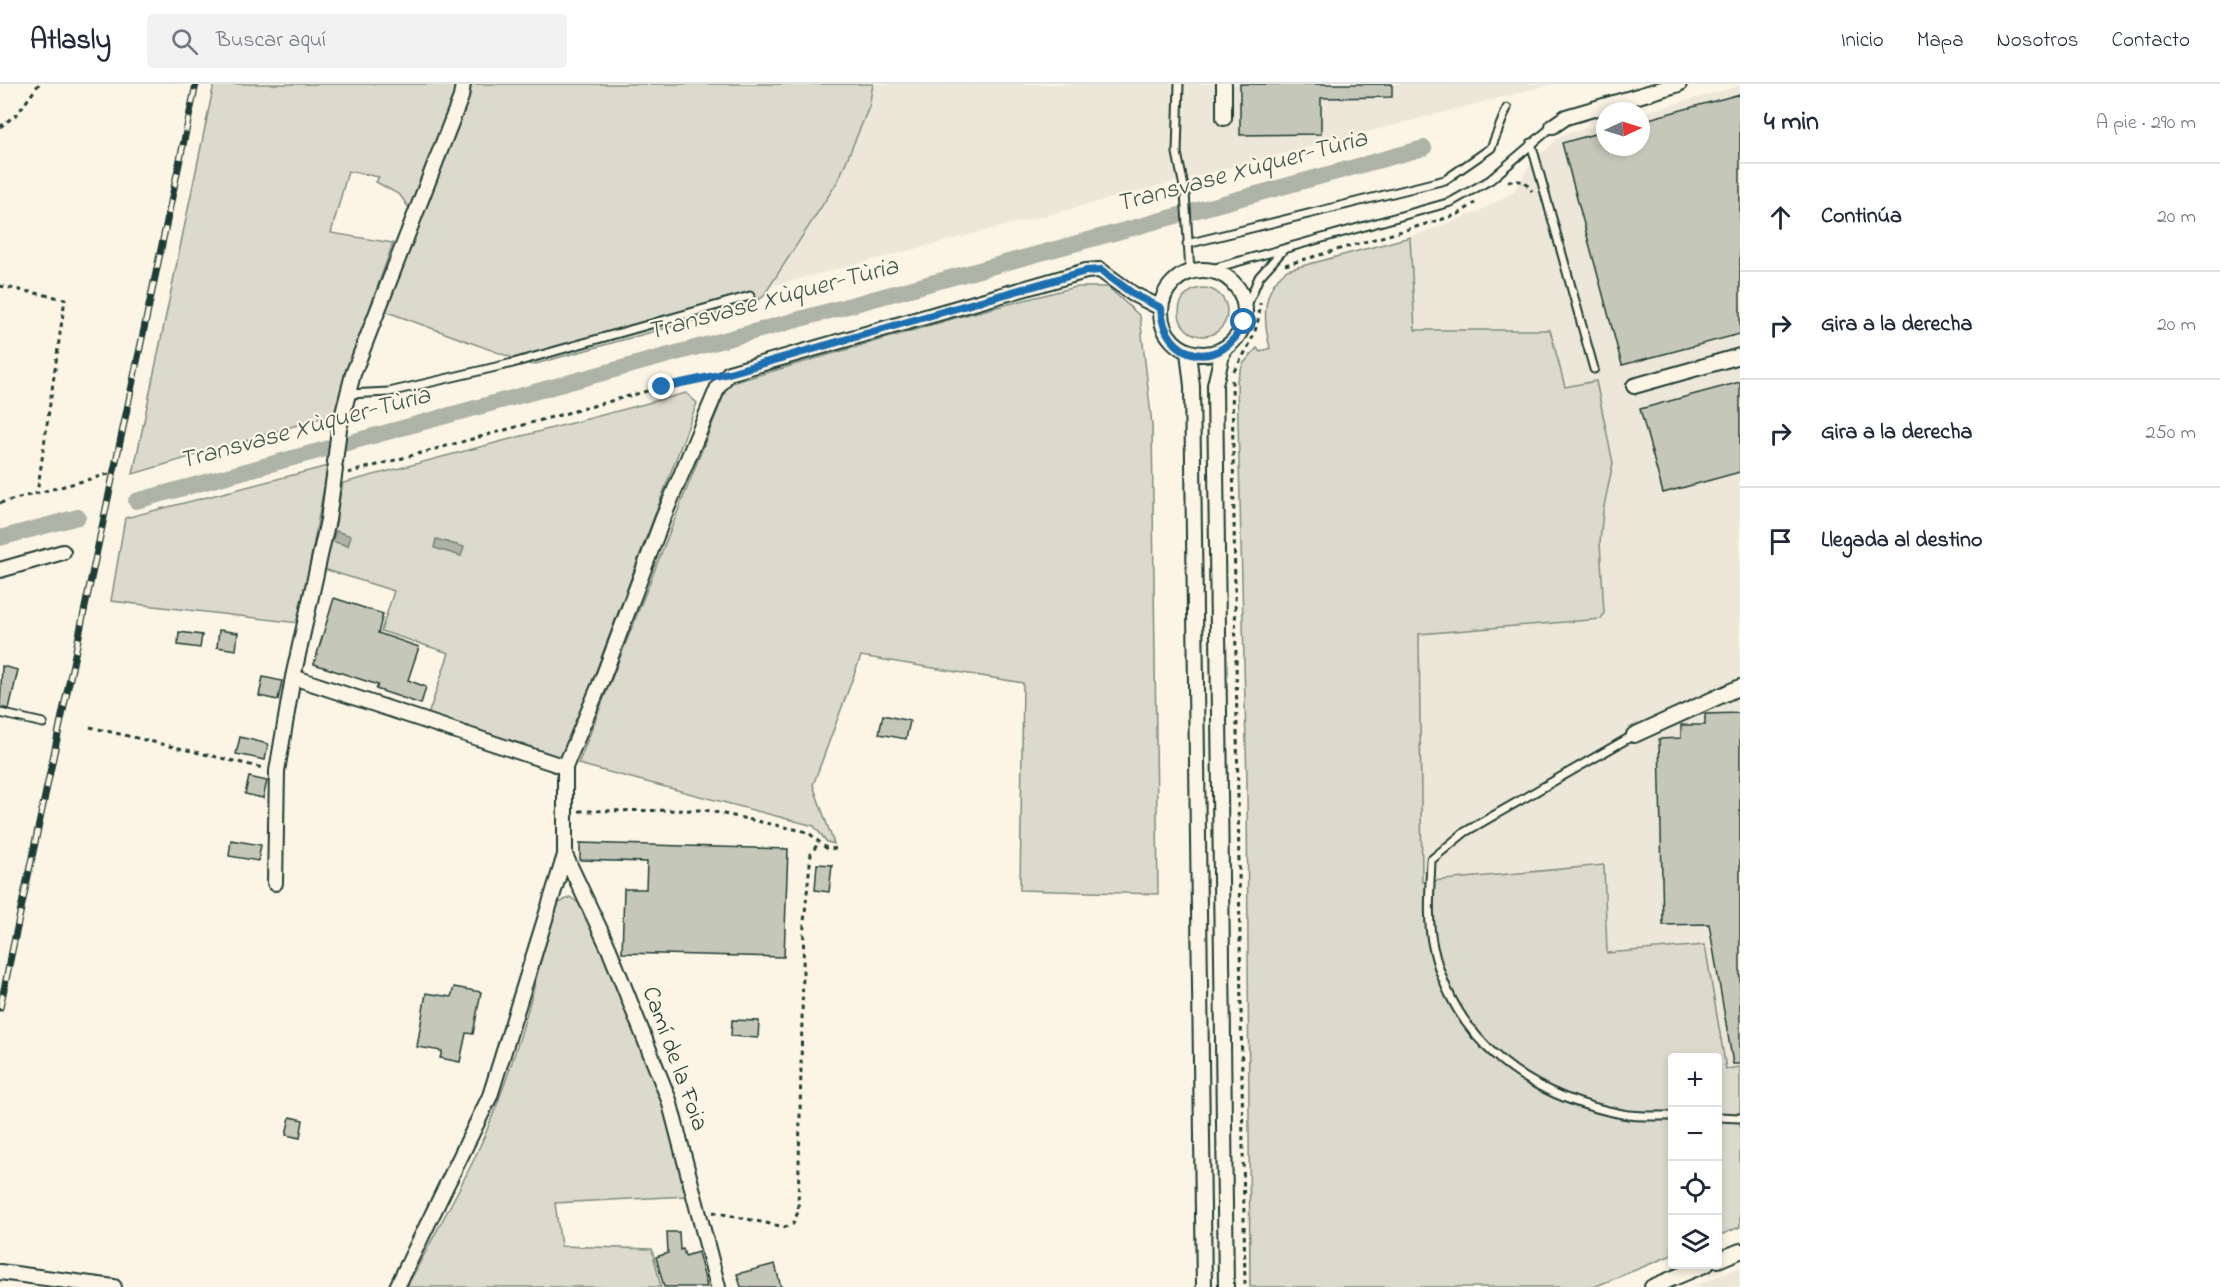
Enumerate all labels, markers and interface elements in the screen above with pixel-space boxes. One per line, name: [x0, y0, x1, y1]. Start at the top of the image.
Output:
search box: [147, 14, 567, 68]
text: Atlasly: [30, 21, 111, 62]
icon: search: [168, 25, 201, 58]
text: Buscar aquí: [216, 25, 326, 57]
text: Inicio: [1841, 26, 1884, 56]
text: Mapa: [1917, 26, 1964, 56]
text: Nosotros: [1997, 26, 2079, 56]
text: Contacto: [2112, 26, 2190, 56]
north arrow: [1596, 102, 1650, 156]
text: 4 min: [1764, 104, 1819, 142]
text: A pie · 290 m: [2096, 109, 2196, 138]
water label: Transvase Xùquer-Tùria: [1112, 120, 1373, 224]
icon: ahead: [1764, 201, 1797, 234]
text: Continúa: [1821, 201, 1902, 233]
text: 20 m: [2157, 203, 2196, 232]
water label: Transvase Xùquer-Tùria: [643, 248, 904, 352]
route start: [1230, 308, 1256, 334]
icon: right: [1764, 309, 1797, 342]
text: Gira a la derecha: [1821, 309, 1972, 341]
text: 20 m: [2157, 311, 2196, 340]
route end: [648, 373, 674, 399]
water label: Transvase Xùquer-Tùria: [175, 377, 436, 481]
icon: right: [1764, 417, 1797, 450]
text: Gira a la derecha: [1821, 417, 1972, 449]
text: 250 m: [2145, 419, 2196, 448]
icon: arrive: [1764, 525, 1797, 558]
text: Llegada al destino: [1821, 525, 1982, 557]
street label: Camí de la Foia: [632, 982, 716, 1136]
map controls: [1668, 1053, 1722, 1269]
button: +: [1668, 1053, 1722, 1107]
button: −: [1668, 1107, 1722, 1161]
button: locate: [1668, 1161, 1722, 1215]
button: layers: [1668, 1215, 1722, 1269]

